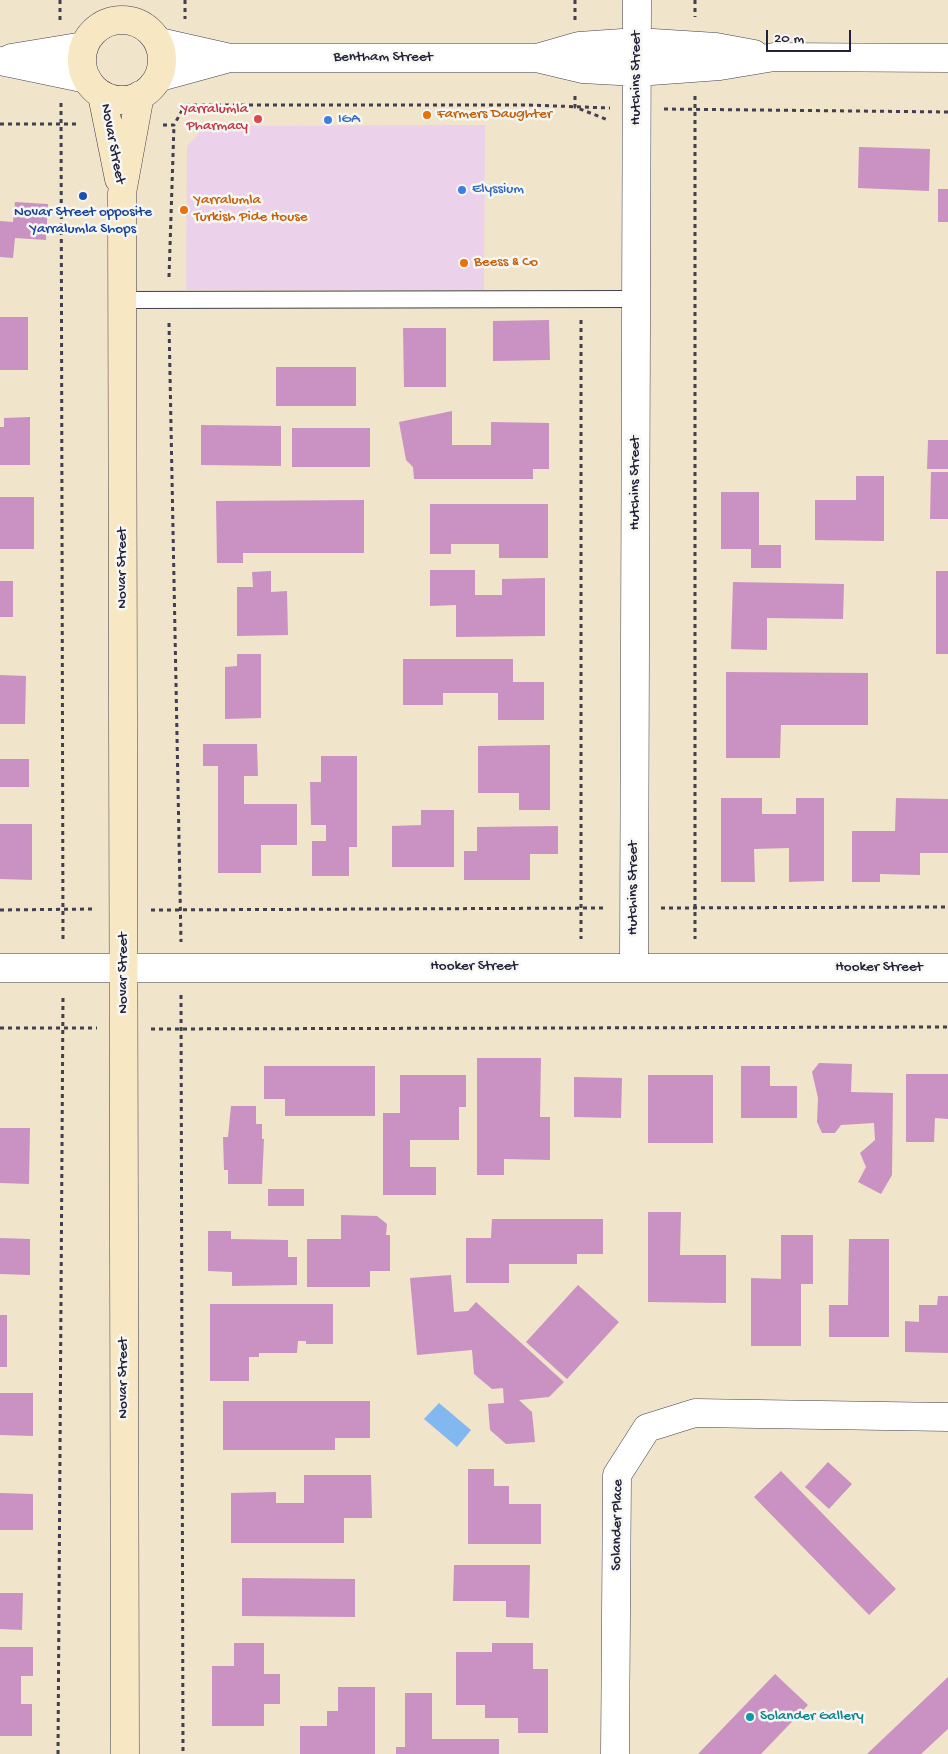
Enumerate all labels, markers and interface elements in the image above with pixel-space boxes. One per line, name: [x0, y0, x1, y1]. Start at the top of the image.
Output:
scale bar: [768, 20, 853, 52]
text: 20 m: [774, 30, 804, 48]
street label: Hutchins Street: [628, 31, 646, 125]
street label: Bentham Street: [333, 49, 433, 67]
place label: Yarralumla Pharmacy: [181, 101, 248, 136]
street label: Novar Street: [95, 102, 129, 186]
place label: Farmers Daughter: [437, 106, 552, 124]
marker: Farmers Daughter: [421, 109, 433, 121]
place label: IGA: [338, 111, 360, 129]
marker: Yarralumla Pharmacy: [252, 113, 264, 125]
marker: IGA: [322, 114, 334, 126]
place label: Elyssium: [472, 181, 524, 199]
marker: Elyssium: [456, 184, 468, 196]
marker: Novar Street opposite Yarralumla Shops: [77, 190, 89, 202]
place label: Yarralumla Turkish Pide House: [194, 192, 307, 227]
place label: Novar Street opposite Yarralumla Shops: [14, 204, 152, 239]
marker: Yarralumla Turkish Pide House: [178, 204, 190, 216]
place label: Beess & Co: [474, 254, 538, 272]
marker: Beess & Co: [458, 257, 470, 269]
street label: Hutchins Street: [627, 436, 645, 530]
street label: Novar Street: [114, 527, 132, 609]
street label: Hutchins Street: [625, 841, 643, 935]
street label: Novar Street: [115, 932, 133, 1014]
street label: Hooker Street: [430, 958, 518, 976]
street label: Hooker Street: [835, 959, 923, 977]
street label: Novar Street: [115, 1337, 133, 1419]
street label: Solander Place: [608, 1479, 628, 1571]
place label: Solander Gallery: [760, 1708, 864, 1726]
marker: Solander Gallery: [744, 1711, 756, 1723]

